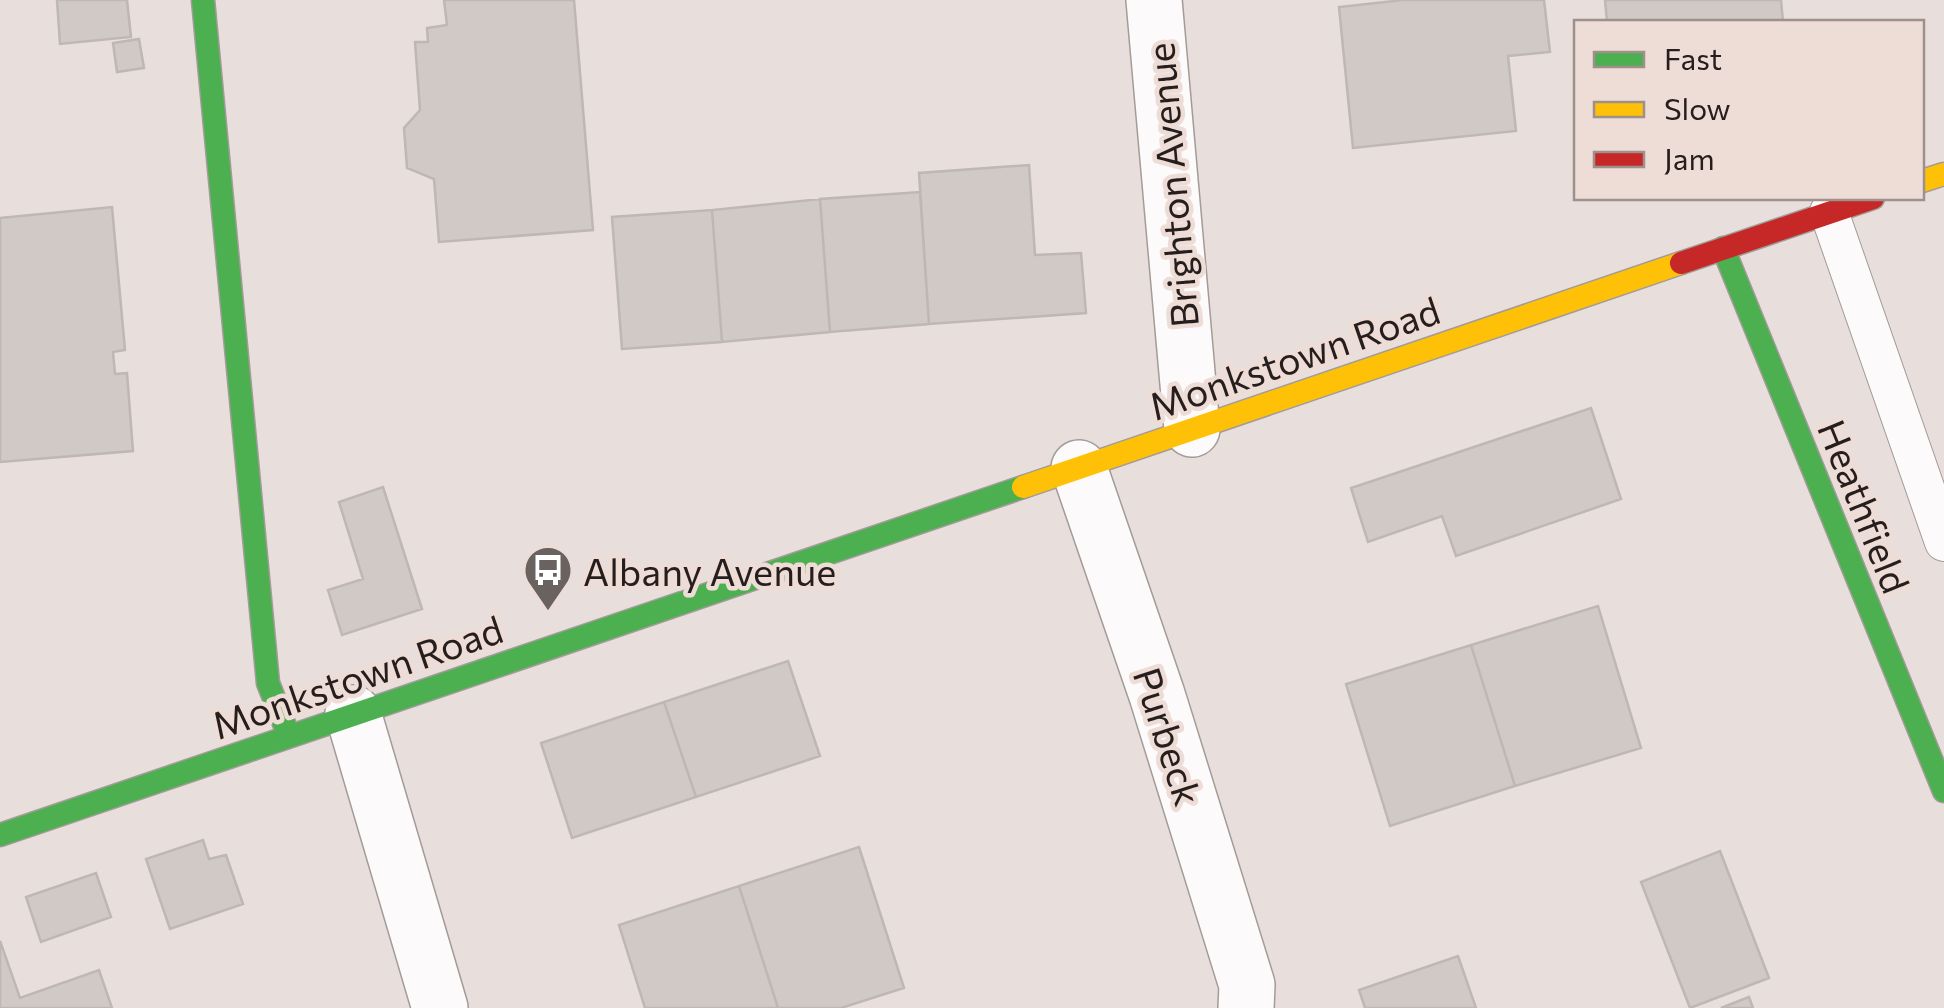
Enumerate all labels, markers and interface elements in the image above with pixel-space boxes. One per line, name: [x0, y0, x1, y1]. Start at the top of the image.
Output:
legend: [1574, 20, 1924, 200]
text: Fast: [1664, 39, 1722, 76]
street label: Brighton Avenue: [1135, 41, 1207, 329]
text: Slow: [1664, 89, 1731, 126]
text: Jam: [1664, 139, 1715, 176]
street label: Monkstown Road: [1143, 285, 1445, 429]
street label: Heathfield: [1809, 413, 1921, 599]
bus stop icon: Albany Avenue: [522, 544, 574, 612]
place label: Albany Avenue: [583, 547, 836, 594]
street label: Monkstown Road: [206, 604, 508, 748]
street label: Purbeck: [1125, 661, 1213, 811]

